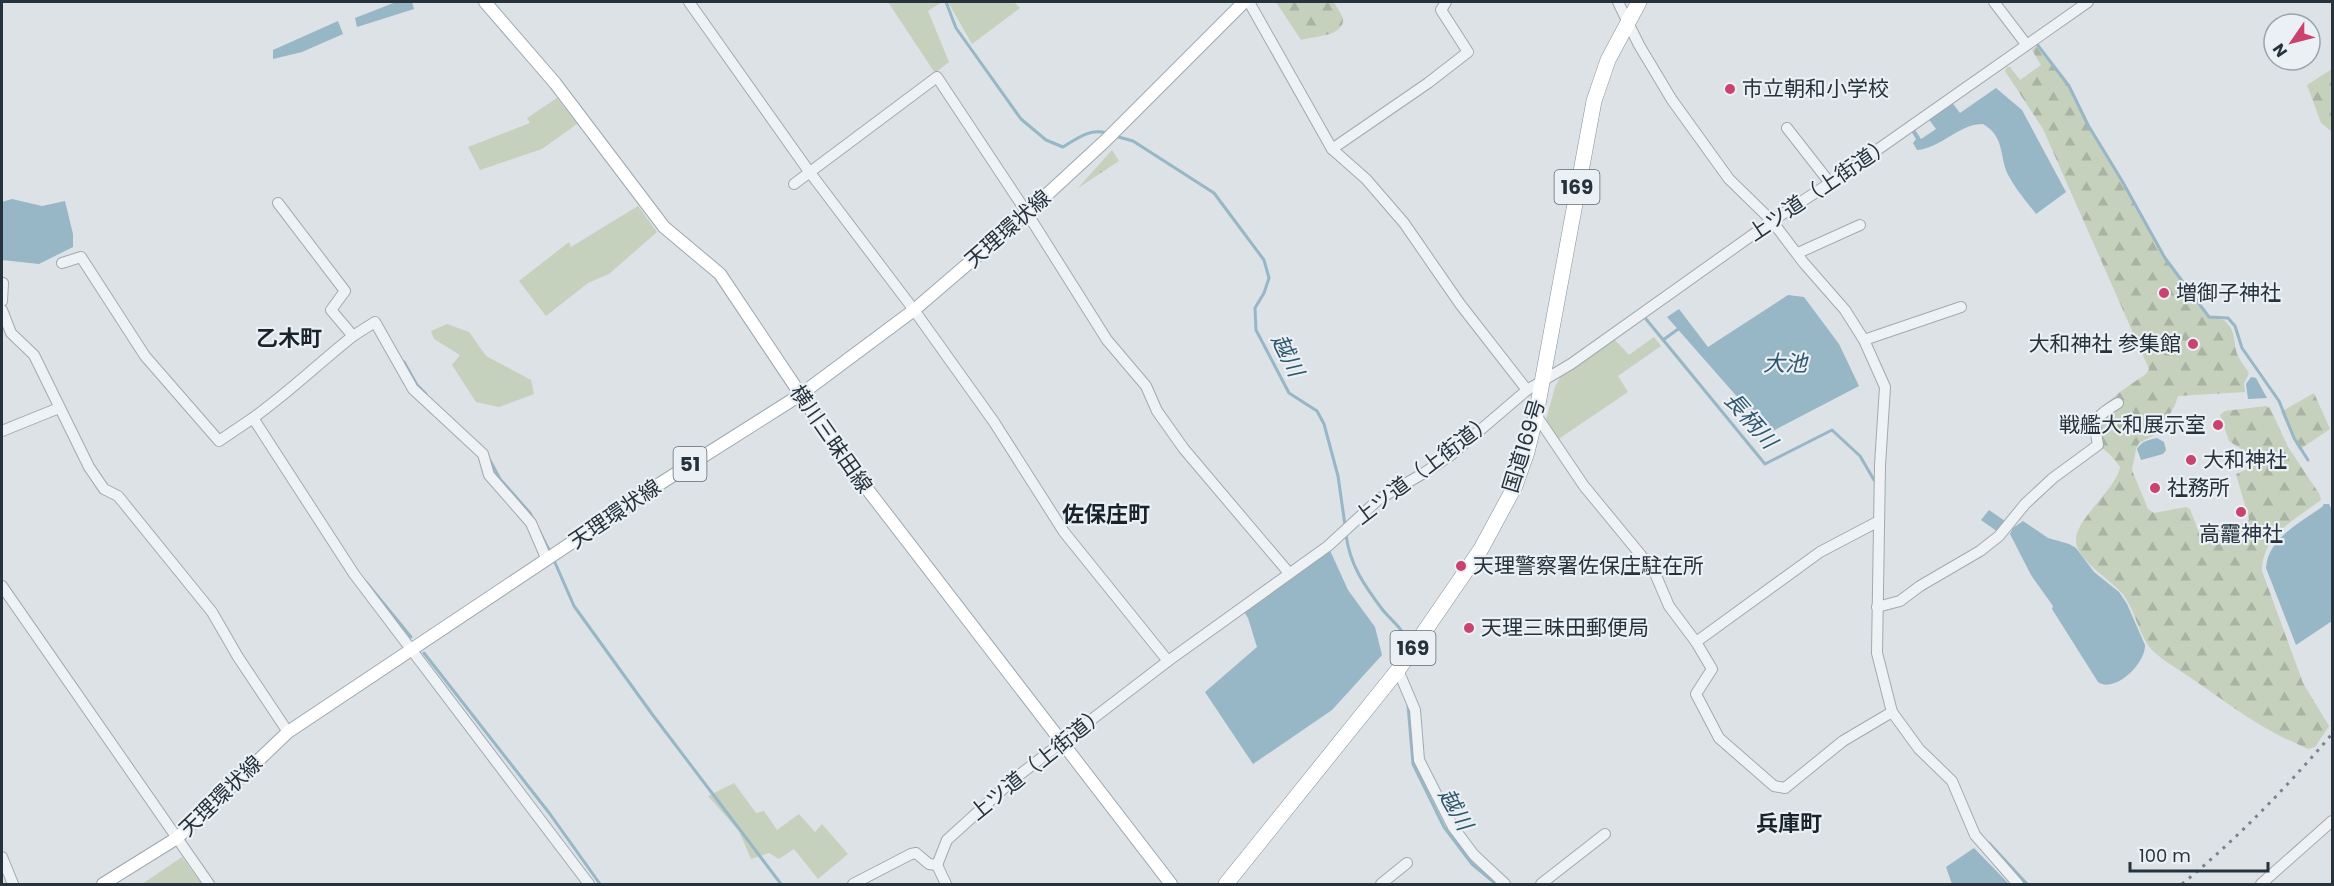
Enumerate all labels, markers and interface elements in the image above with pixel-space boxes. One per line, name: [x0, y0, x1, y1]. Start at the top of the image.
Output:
north arrow: [2262, 12, 2322, 72]
text: N: [2267, 39, 2293, 62]
place label: 市立朝和小学校: [1742, 74, 1889, 103]
marker: 市立朝和小学校: [1723, 82, 1737, 96]
street label: 上ツ道（上街道）: [1742, 130, 1897, 248]
road number: 169: [1554, 170, 1600, 204]
street label: 天理環状線: [959, 183, 1057, 274]
place label: 増御子神社: [2176, 278, 2281, 307]
marker: 増御子神社: [2157, 286, 2171, 300]
district label: 乙木町: [256, 323, 322, 354]
water label: 越川: [1264, 329, 1312, 384]
place label: 大和神社 参集館: [2028, 329, 2181, 358]
marker: 大和神社 参集館: [2186, 337, 2200, 351]
water label: 大池: [1763, 348, 1809, 379]
street label: 横川三昧田線: [783, 379, 879, 499]
water label: 長柄川: [1717, 385, 1785, 457]
street label: 国道169号: [1496, 396, 1551, 496]
street label: 上ツ道（上街道）: [1348, 406, 1500, 531]
place label: 戦艦大和展示室: [2059, 410, 2206, 439]
marker: 戦艦大和展示室: [2211, 418, 2225, 432]
place label: 大和神社: [2203, 445, 2287, 474]
road number: 51: [674, 447, 706, 481]
marker: 大和神社: [2184, 453, 2198, 467]
street label: 天理環状線: [563, 472, 666, 555]
place label: 社務所: [2167, 473, 2230, 502]
marker: 社務所: [2148, 481, 2162, 495]
district label: 佐保庄町: [1062, 499, 1150, 530]
marker: 高龗神社: [2234, 505, 2248, 519]
place label: 高龗神社: [2199, 519, 2283, 548]
place label: 天理警察署佐保庄駐在所: [1473, 551, 1704, 580]
marker: 天理警察署佐保庄駐在所: [1454, 559, 1468, 573]
place label: 天理三昧田郵便局: [1481, 613, 1649, 642]
marker: 天理三昧田郵便局: [1462, 621, 1476, 635]
road number: 169: [1390, 631, 1436, 665]
street label: 上ツ道（上街道）: [963, 698, 1112, 827]
street label: 天理環状線: [173, 749, 268, 843]
water label: 越川: [1431, 782, 1481, 838]
district label: 兵庫町: [1756, 808, 1822, 839]
scale bar: [2130, 835, 2268, 873]
text: 100 m: [2139, 843, 2191, 868]

